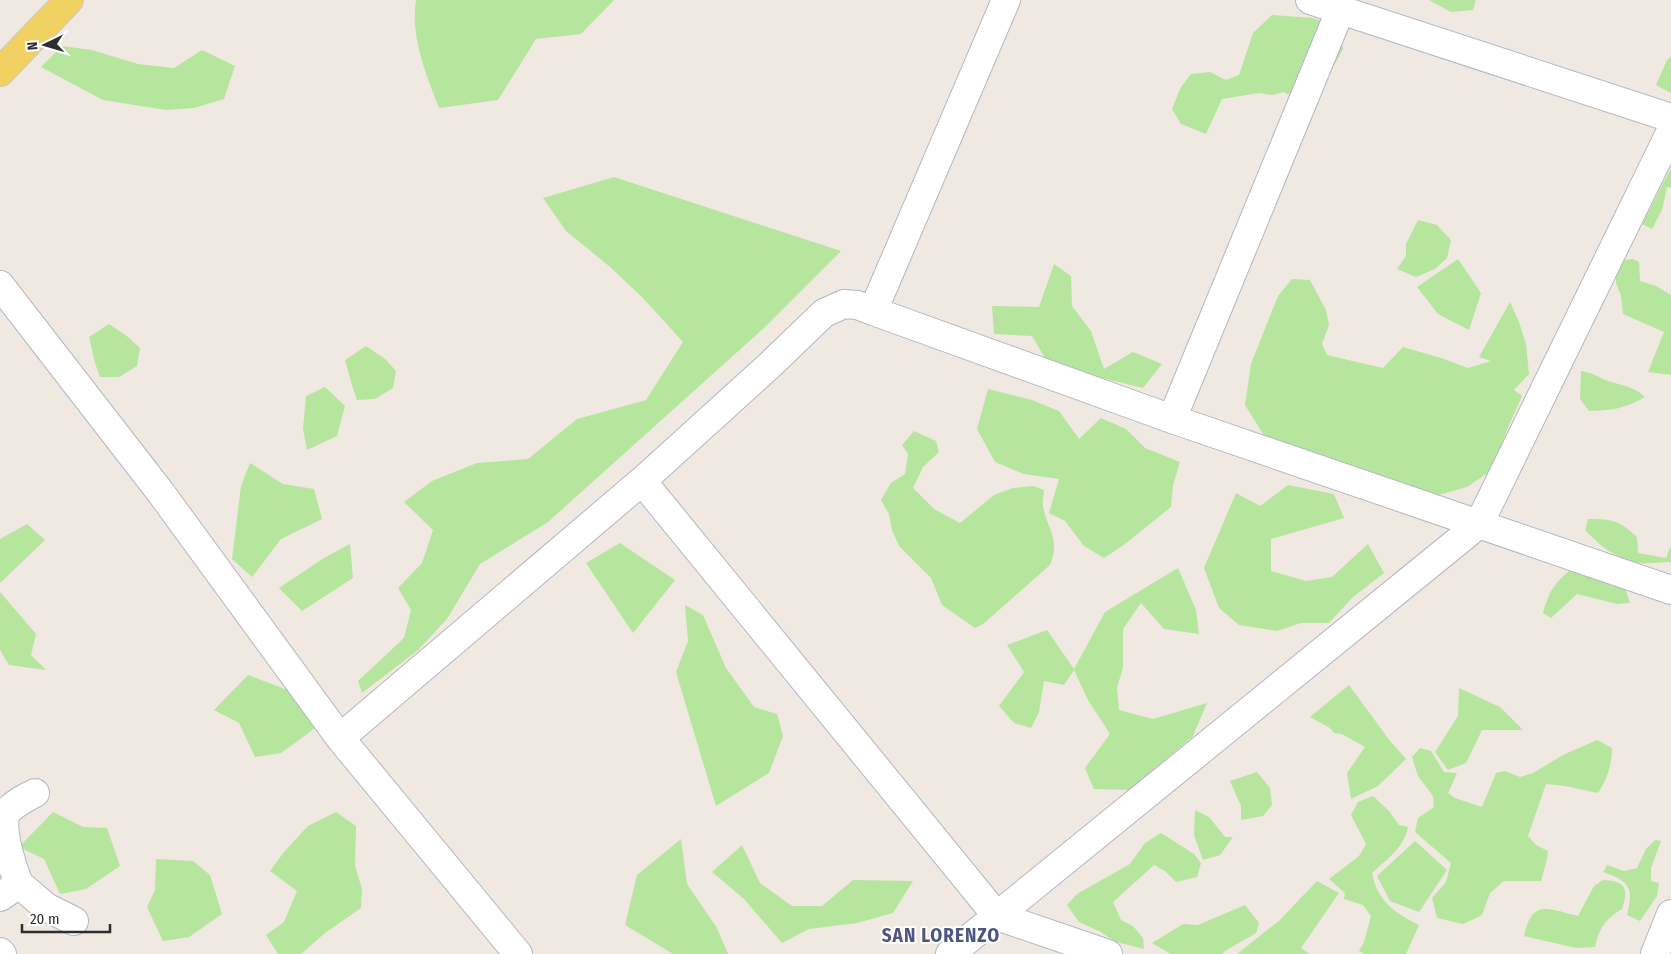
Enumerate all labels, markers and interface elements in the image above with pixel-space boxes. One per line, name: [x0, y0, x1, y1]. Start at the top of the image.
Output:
north arrow: [20, 20, 70, 70]
text: N: [24, 41, 41, 51]
scale bar: [22, 902, 110, 934]
text: 20 m: [30, 910, 60, 928]
district label: SAN LORENZO: [882, 924, 1000, 947]

